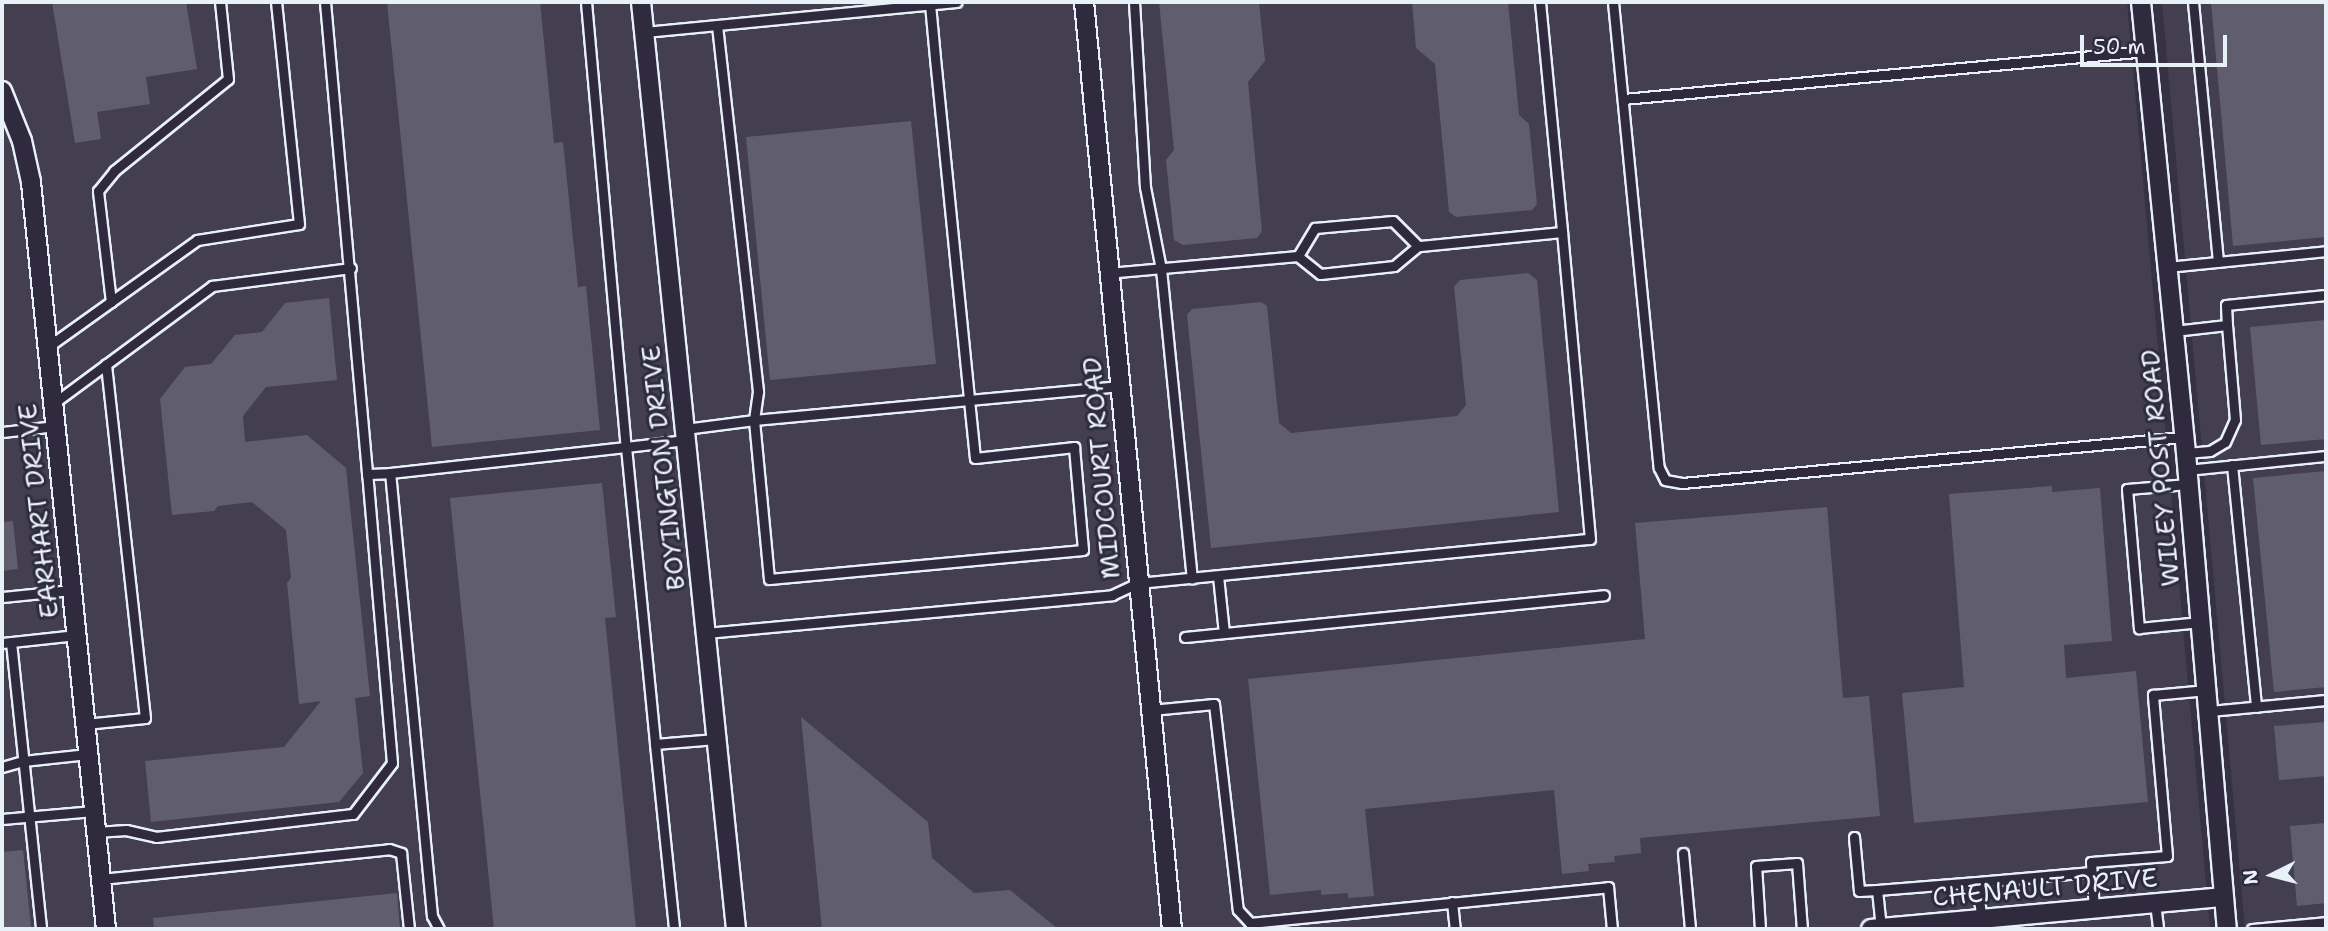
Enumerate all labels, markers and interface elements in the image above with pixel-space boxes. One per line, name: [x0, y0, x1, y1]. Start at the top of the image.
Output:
scale bar: [2083, 21, 2230, 65]
text: 50 m: [2093, 33, 2146, 61]
street label: BOYINGTON DRIVE: [635, 344, 691, 592]
street label: WILEY POST ROAD: [2134, 348, 2186, 588]
street label: MIDCOURT ROAD: [1076, 356, 1126, 580]
street label: EARHART DRIVE: [11, 402, 65, 620]
north arrow: [2237, 840, 2307, 910]
street label: CHENAULT DRIVE: [1931, 862, 2159, 912]
text: N: [2237, 868, 2264, 886]

